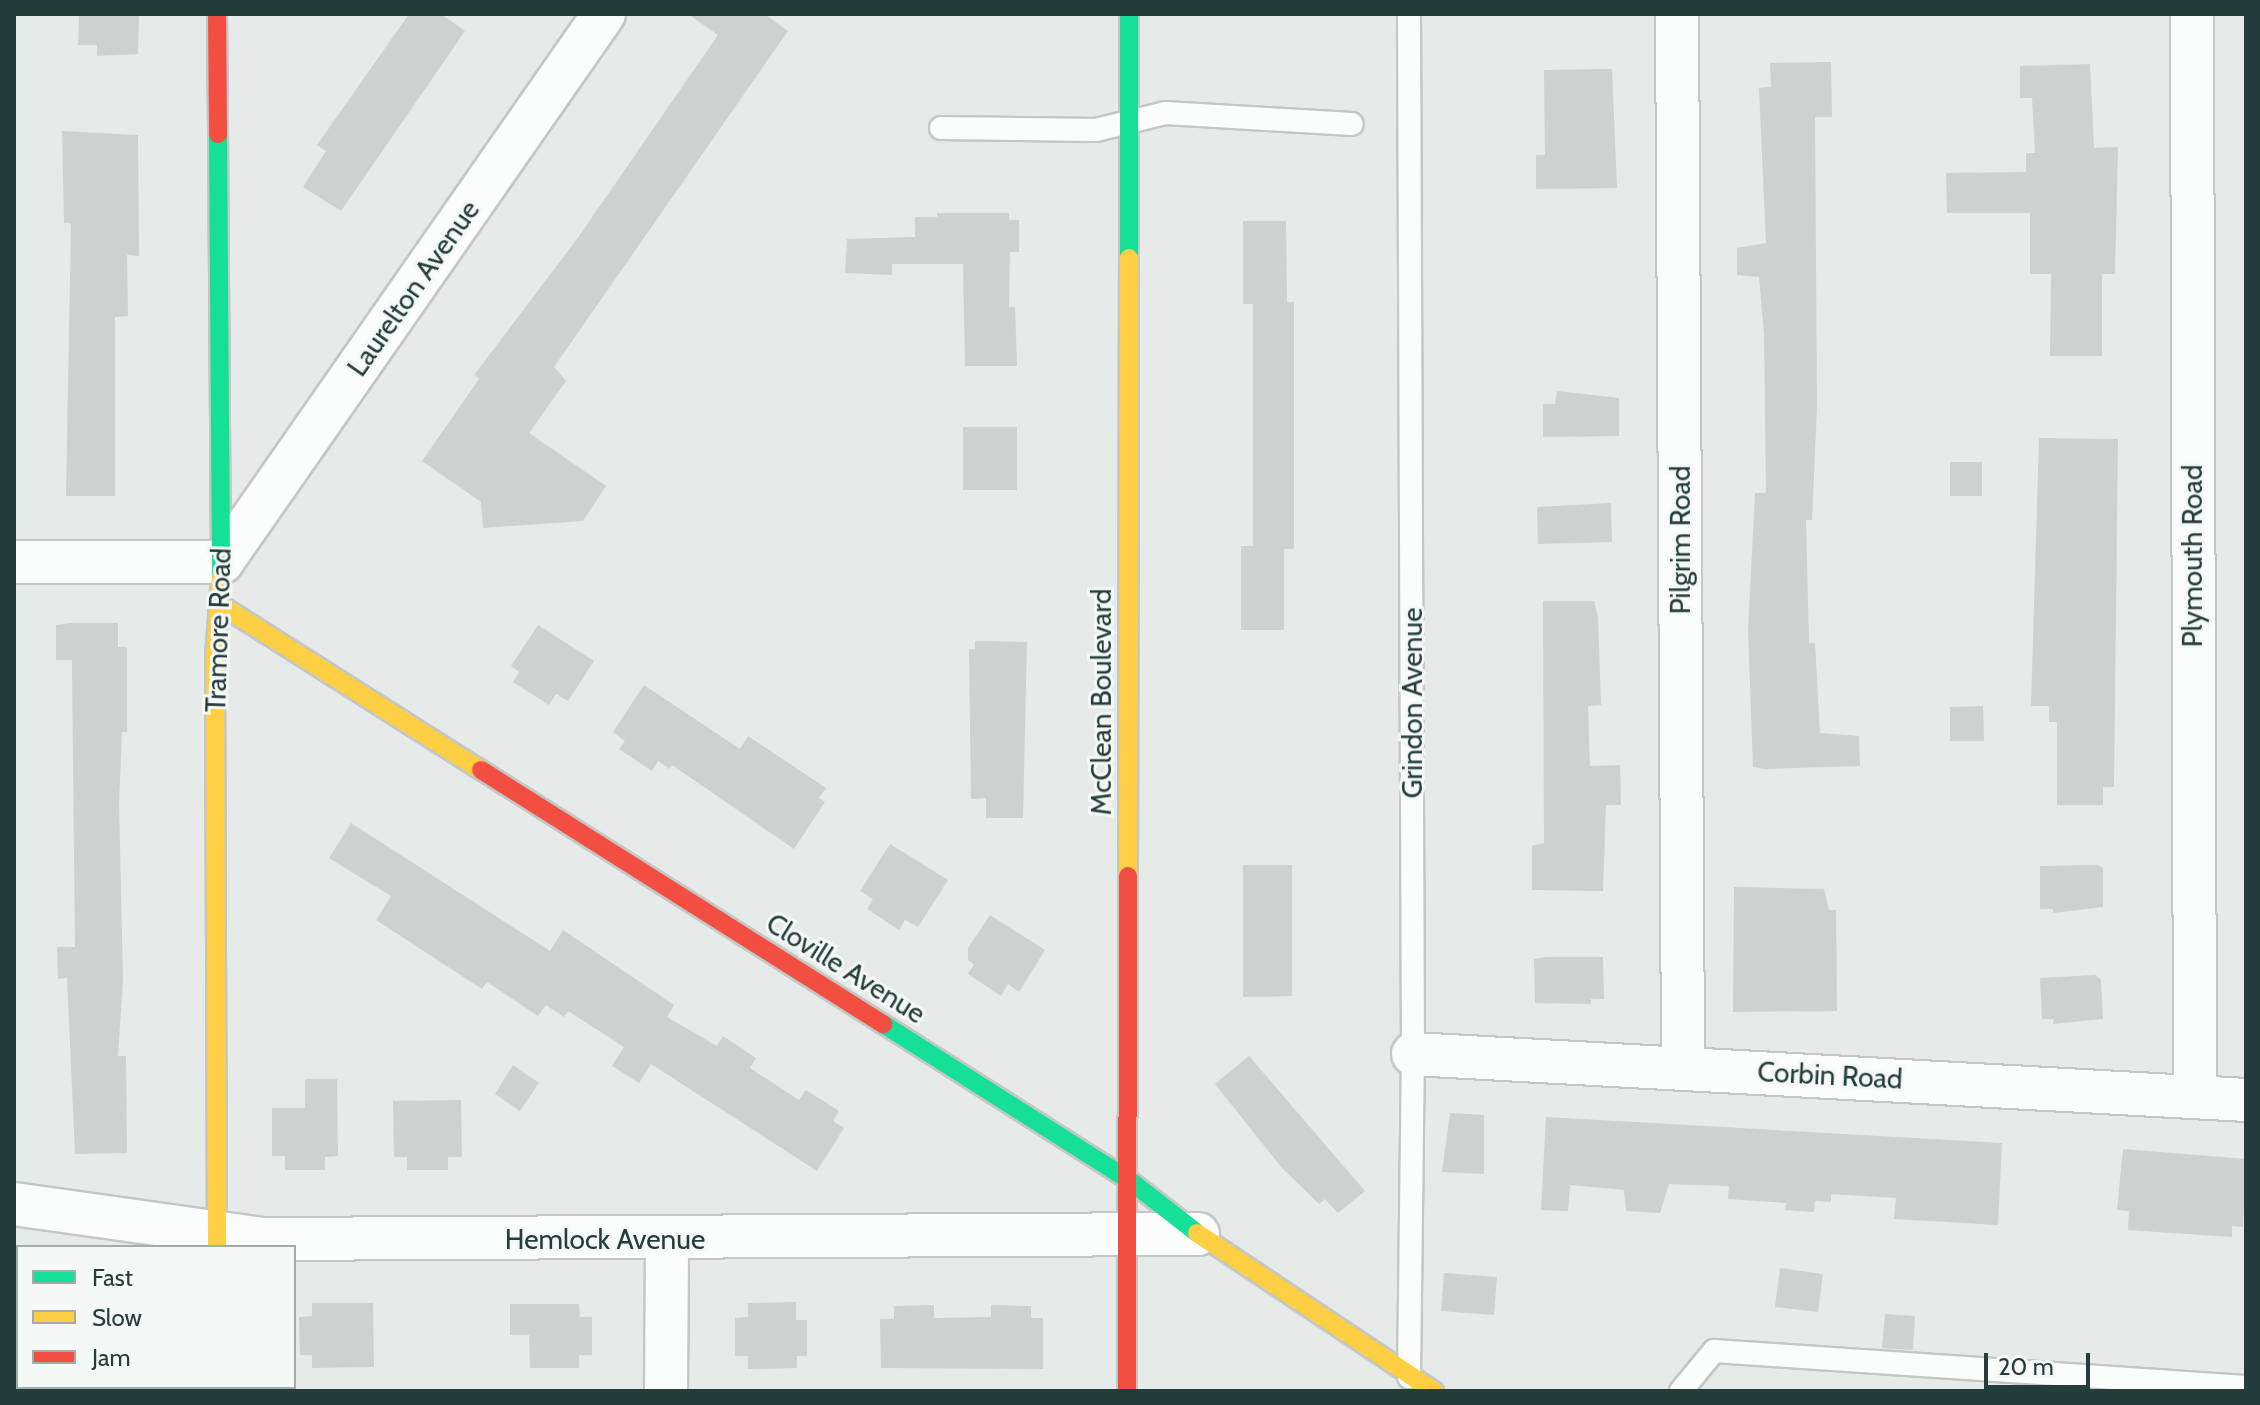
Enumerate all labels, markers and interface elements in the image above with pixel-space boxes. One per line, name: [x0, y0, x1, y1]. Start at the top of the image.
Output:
street label: Laurelton Avenue: [340, 194, 486, 382]
street label: Plymouth Road: [2175, 465, 2209, 647]
street label: Pilgrim Road: [1663, 466, 1697, 614]
street label: Tramore Road: [198, 547, 238, 713]
street label: McClean Boulevard: [1084, 589, 1118, 815]
street label: Grindon Avenue: [1395, 608, 1429, 798]
street label: Cloville Avenue: [760, 906, 932, 1030]
street label: Corbin Road: [1757, 1054, 1903, 1096]
street label: Hemlock Avenue: [505, 1222, 705, 1256]
legend: [16, 1245, 296, 1389]
text: Fast: [92, 1263, 133, 1292]
text: Slow: [92, 1303, 142, 1332]
scale bar: [1988, 1337, 2094, 1387]
text: Jam: [92, 1343, 130, 1372]
text: 20 m: [1998, 1352, 2054, 1381]

